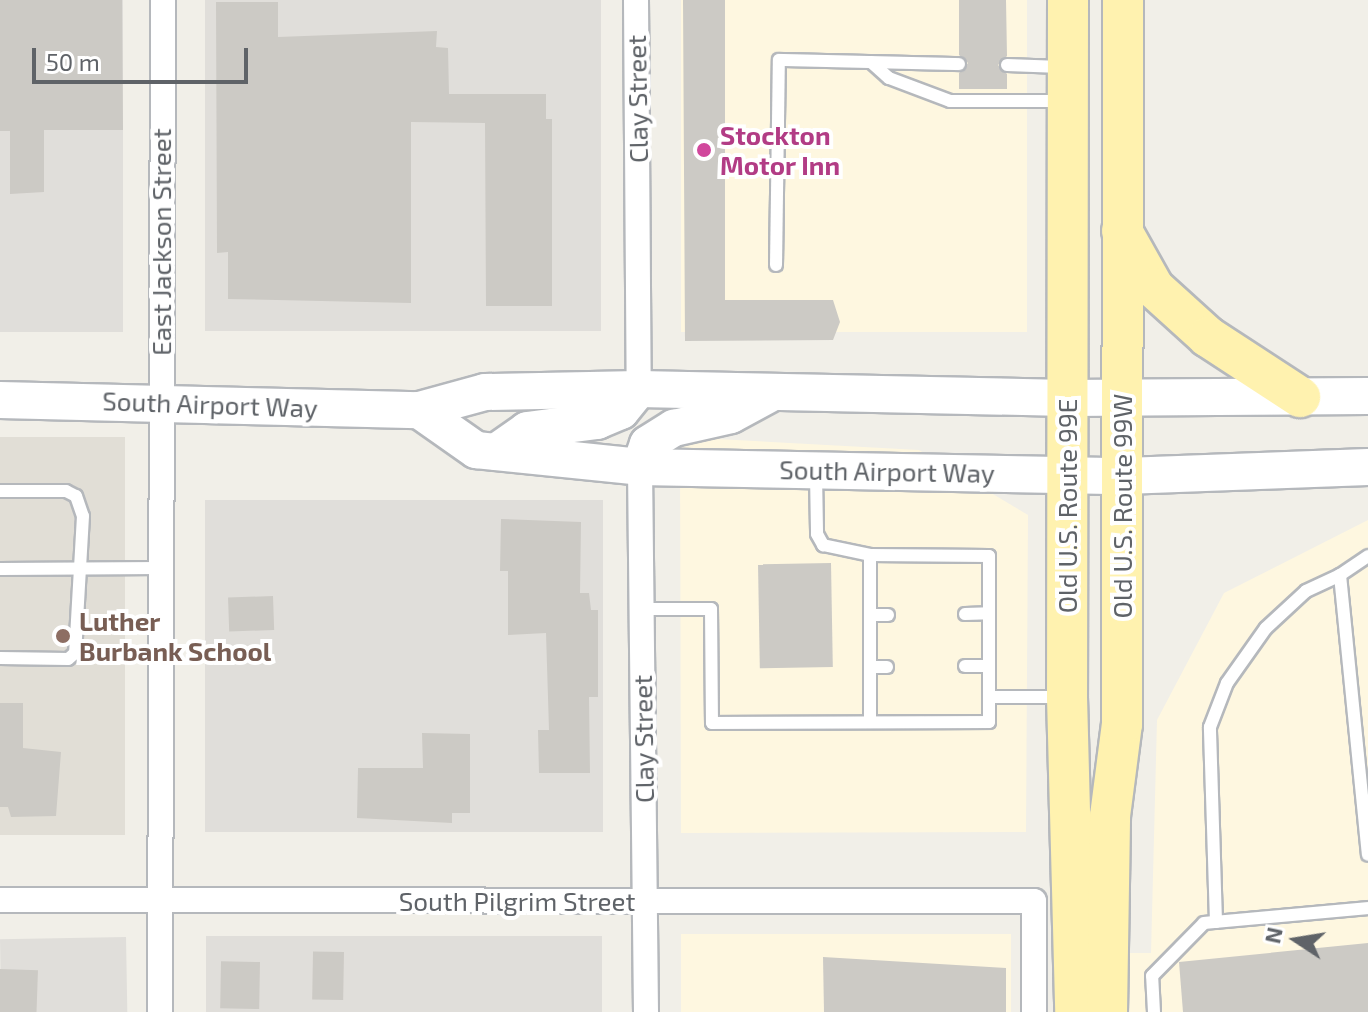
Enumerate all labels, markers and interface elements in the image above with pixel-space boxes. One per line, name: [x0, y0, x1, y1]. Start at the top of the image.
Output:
scale bar: [36, 32, 252, 82]
street label: Clay Street: [620, 34, 654, 164]
text: 50 m: [46, 47, 100, 76]
place label: Stockton Motor Inn: [720, 119, 841, 180]
street label: East Jackson Street: [145, 128, 177, 356]
marker: Stockton Motor Inn: [695, 141, 713, 159]
street label: South Airport Way: [101, 385, 319, 423]
street label: Old U.S. Route 99W: [1106, 394, 1138, 618]
street label: Old U.S. Route 99E: [1051, 399, 1083, 613]
street label: South Airport Way: [779, 454, 995, 488]
place label: Luther Burbank School: [79, 605, 272, 666]
marker: Luther Burbank School: [54, 627, 72, 645]
street label: Clay Street: [626, 674, 660, 804]
street label: South Pilgrim Street: [399, 885, 635, 917]
north arrow: [1256, 900, 1336, 980]
text: N: [1258, 925, 1287, 945]

